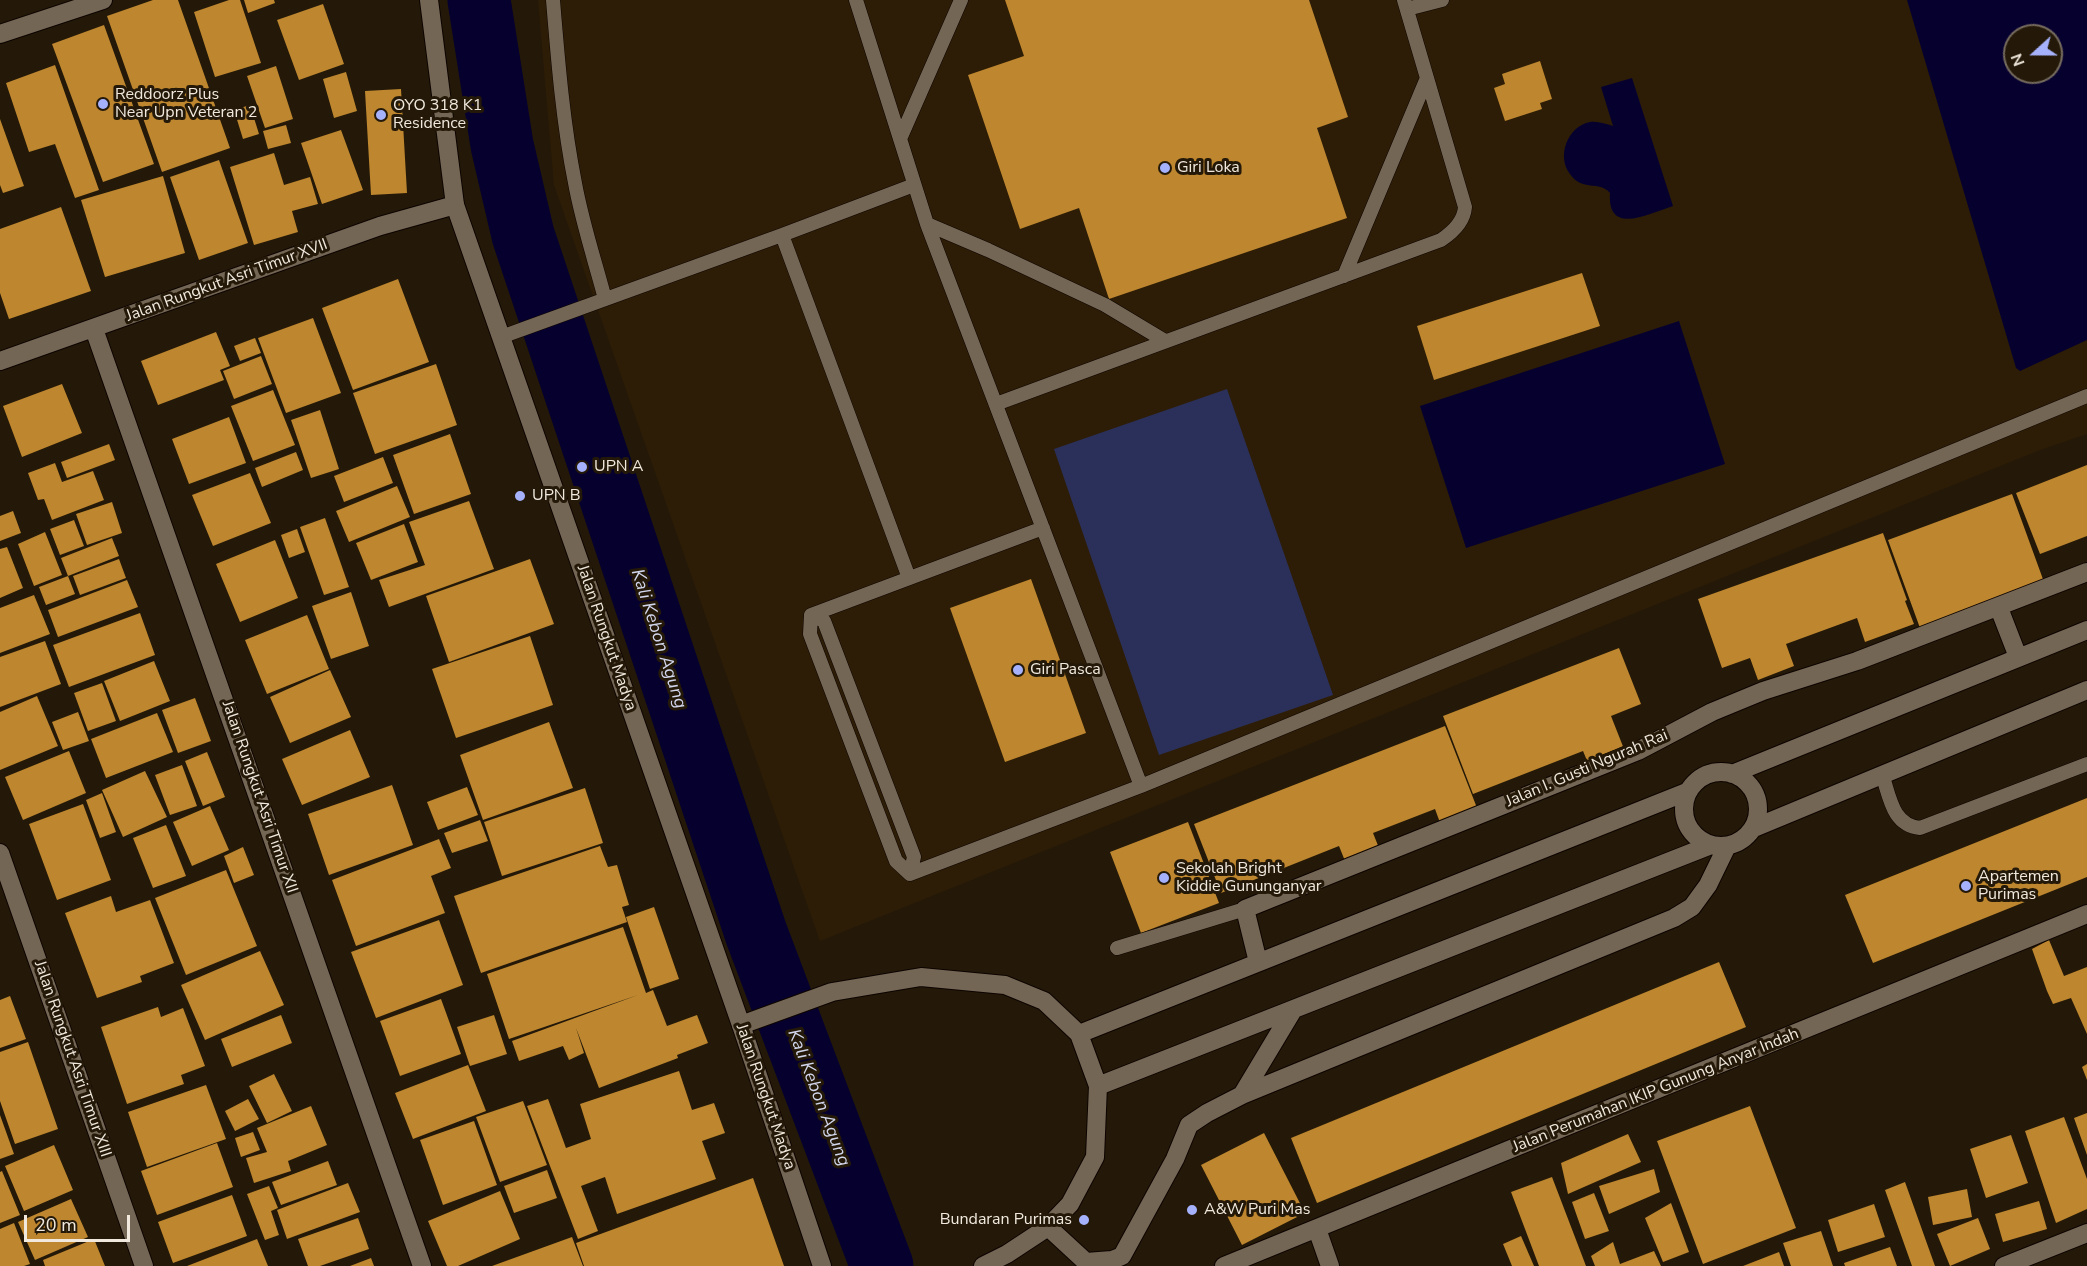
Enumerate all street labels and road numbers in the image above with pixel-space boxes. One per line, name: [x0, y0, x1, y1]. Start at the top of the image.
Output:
street label: Jalan Rungkut Asri Timur XVII: [124, 236, 330, 326]
street label: Jalan Rungkut Madya: [572, 563, 640, 713]
street label: Jalan Rungkut Asri Timur XII: [217, 698, 301, 896]
street label: Jalan I. Gusti Ngurah Rai: [1503, 726, 1671, 812]
street label: Jalan Rungkut Asri Timur XIII: [29, 958, 115, 1160]
street label: Jalan Rungkut Madya: [731, 1022, 799, 1172]
street label: Jalan Perumahan IKIP Gunung Anyar Indah: [1510, 1025, 1802, 1157]

